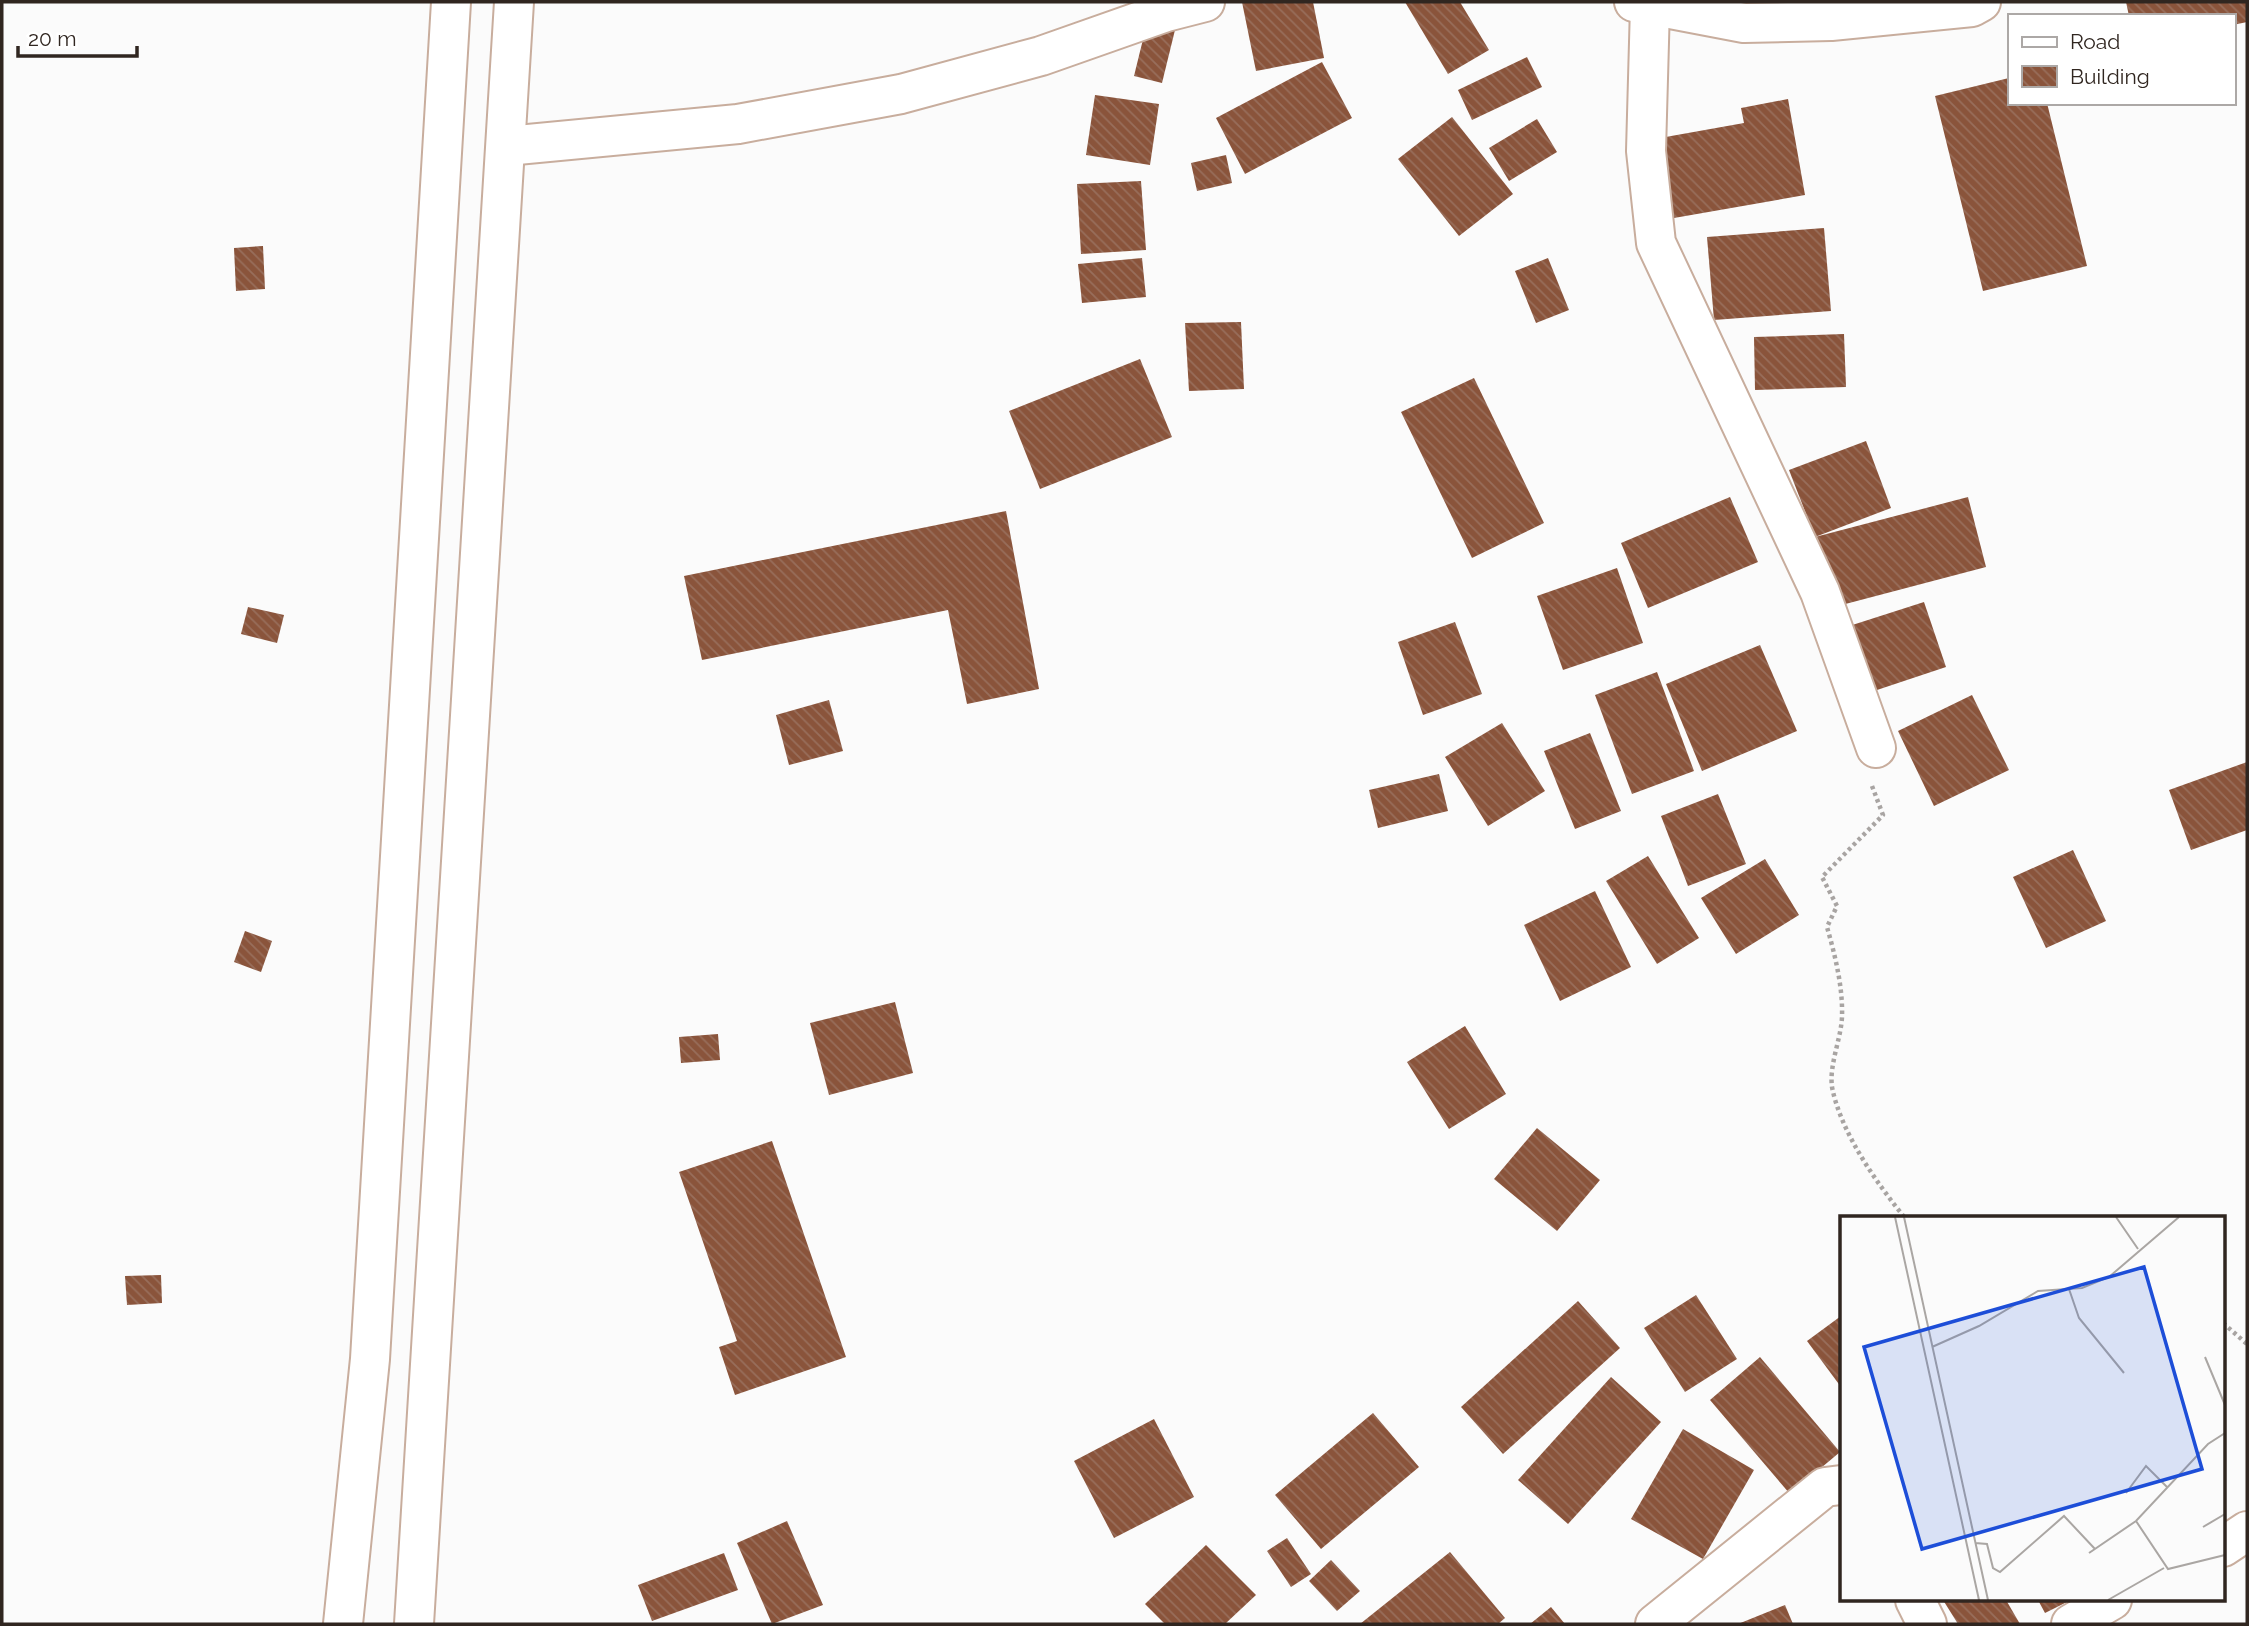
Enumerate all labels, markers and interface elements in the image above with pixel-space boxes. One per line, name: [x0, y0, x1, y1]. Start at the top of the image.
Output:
scale bar: [18, 14, 136, 58]
legend: [2008, 14, 2235, 105]
text: 20 m: [28, 26, 76, 51]
text: Road: [2070, 29, 2120, 54]
text: Building: [2070, 64, 2150, 89]
inset map: [1840, 1216, 2224, 1602]

